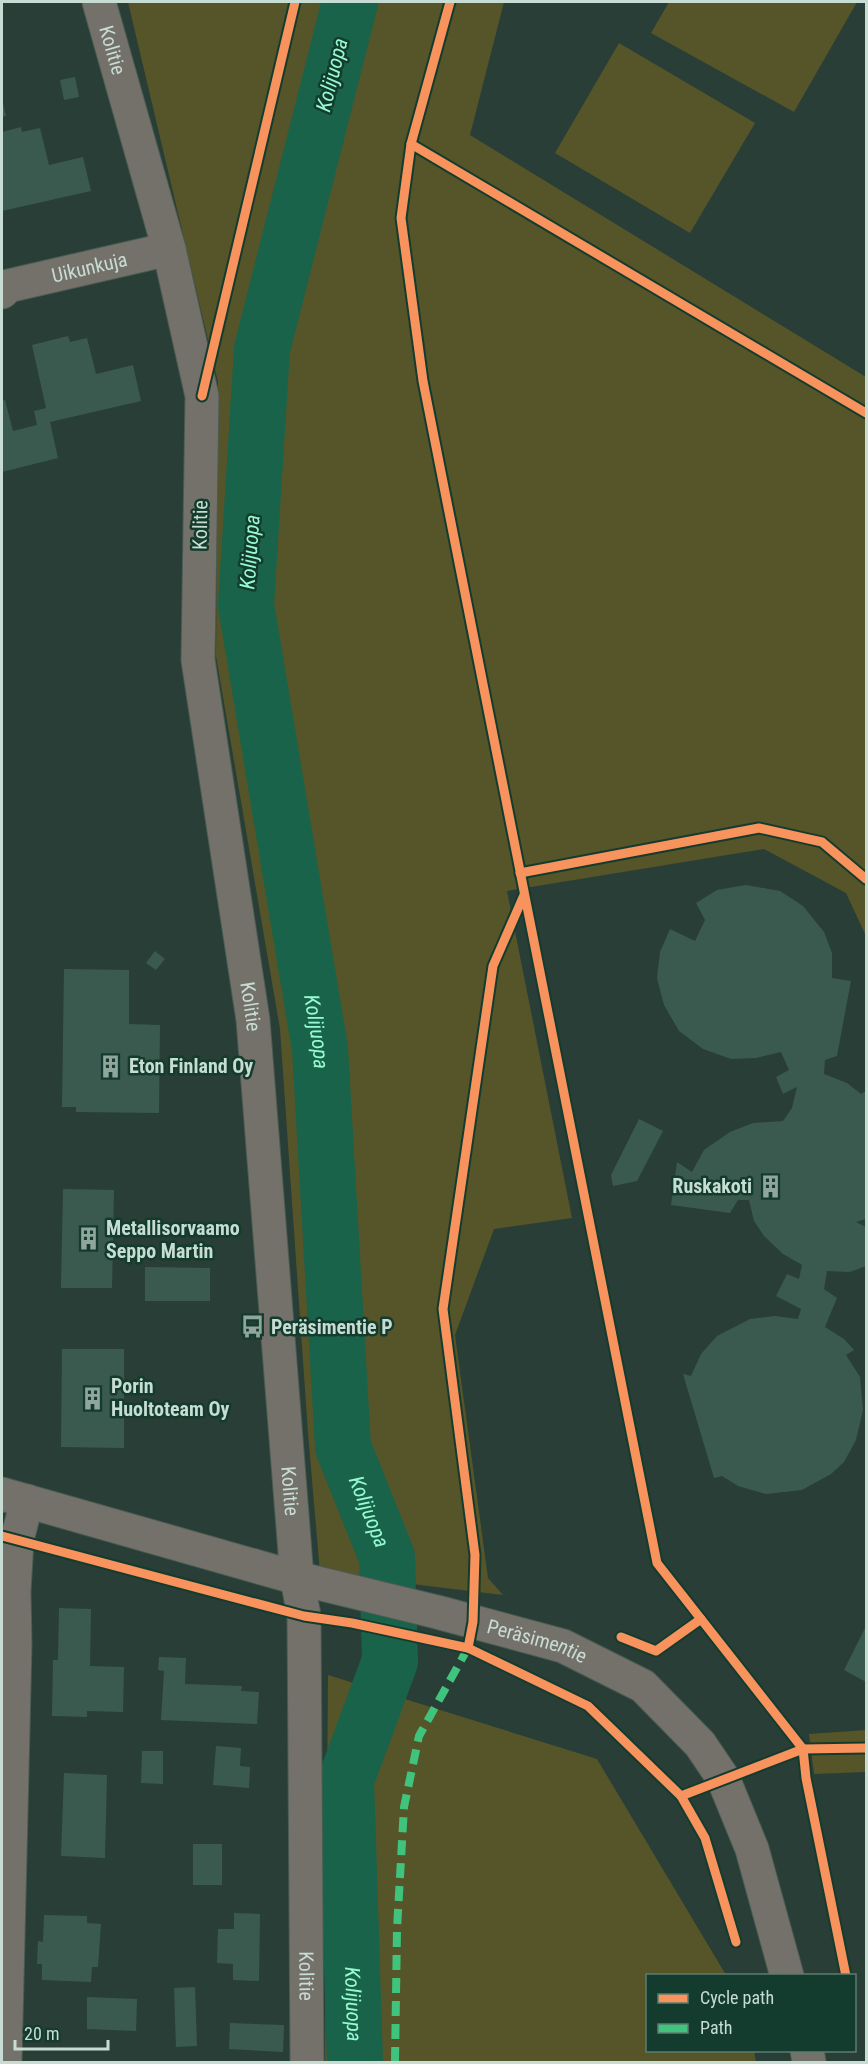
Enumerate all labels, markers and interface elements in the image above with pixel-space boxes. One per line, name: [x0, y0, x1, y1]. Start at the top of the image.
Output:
street label: Kolitie: [94, 23, 131, 77]
water label: Kolijuopa: [311, 36, 353, 114]
street label: Uikunkuja: [49, 247, 130, 288]
street label: Kolitie: [188, 500, 212, 550]
water label: Kolijuopa: [235, 514, 265, 590]
street label: Kolitie: [235, 980, 266, 1032]
water label: Kolijuopa: [299, 993, 333, 1070]
building icon: Eton Finland Oy: [98, 1053, 124, 1079]
place label: Eton Finland Oy: [129, 1054, 253, 1078]
building icon: Ruskakoti: [757, 1173, 783, 1199]
place label: Ruskakoti: [672, 1174, 752, 1198]
place label: Metallisorvaamo Seppo Martin: [106, 1216, 240, 1263]
building icon: Metallisorvaamo Seppo Martin: [75, 1226, 101, 1252]
bus stop icon: Peräsimentie P: [240, 1314, 266, 1340]
place label: Peräsimentie P: [271, 1315, 393, 1339]
place label: Porin Huoltoteam Oy: [111, 1374, 230, 1421]
building icon: Porin Huoltoteam Oy: [80, 1385, 106, 1411]
street label: Kolitie: [276, 1465, 304, 1517]
water label: Kolijuopa: [344, 1473, 394, 1551]
street label: Peräsimentie: [485, 1614, 591, 1668]
street label: Kolitie: [294, 1951, 319, 2001]
water label: Kolijuopa: [340, 1966, 366, 2042]
legend: [646, 1974, 856, 2052]
text: Cycle path: [700, 1987, 774, 2008]
scale bar: [15, 2013, 108, 2051]
text: Path: [700, 2017, 733, 2038]
text: 20 m: [24, 2023, 59, 2044]

